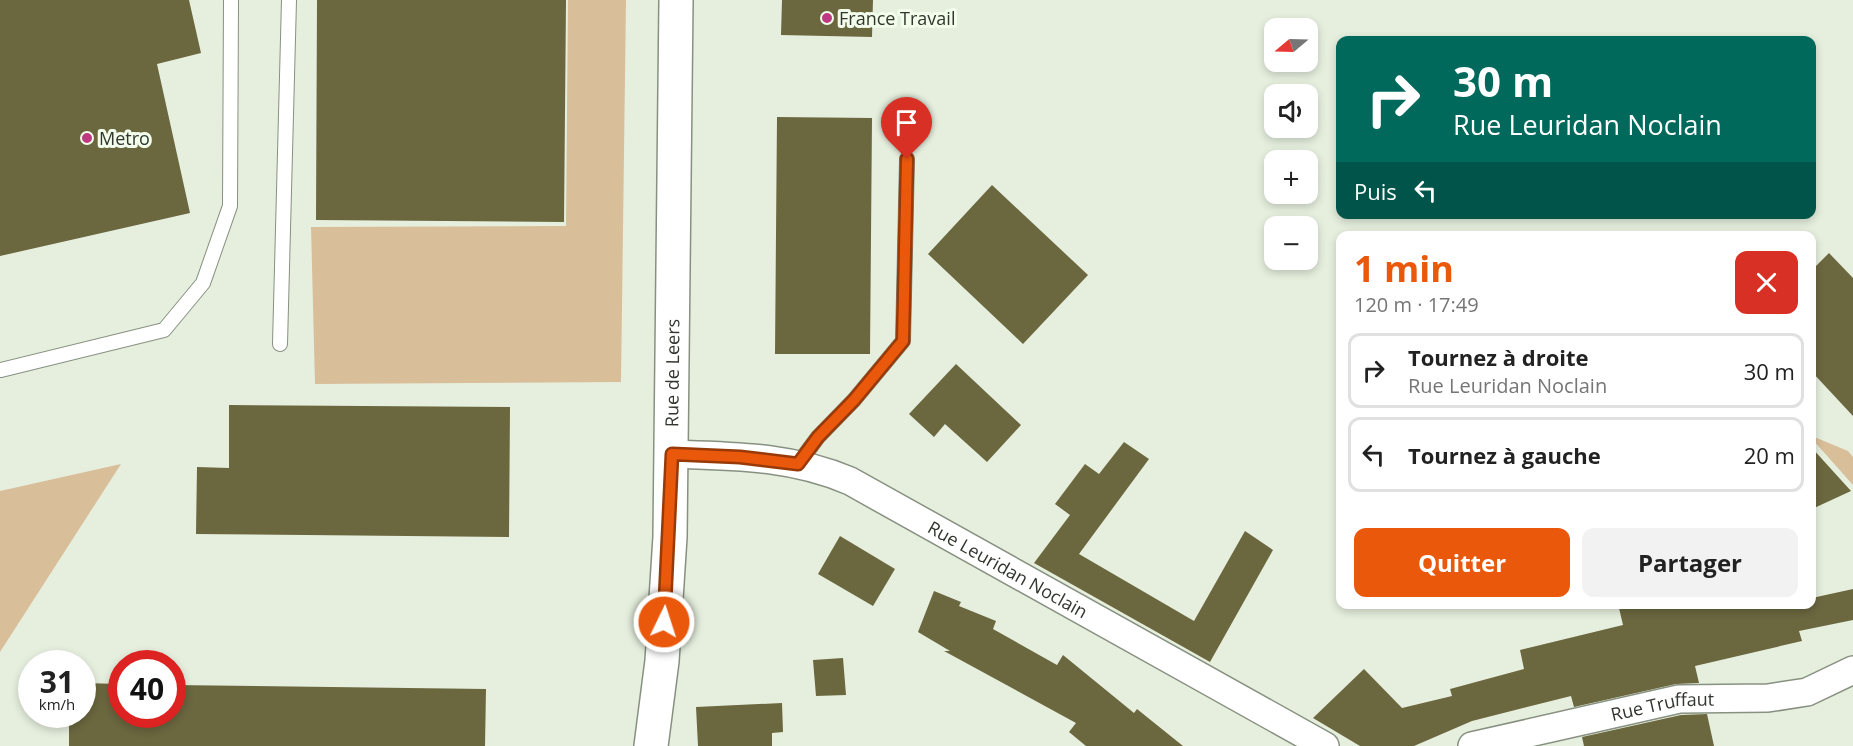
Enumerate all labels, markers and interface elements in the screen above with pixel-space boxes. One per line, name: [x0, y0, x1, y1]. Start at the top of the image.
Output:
place label: France Travail: [839, 6, 955, 30]
marker: France Travail: [820, 11, 834, 25]
north arrow: [1264, 18, 1318, 72]
map controls: [1264, 18, 1318, 270]
text: 30 m: [1453, 52, 1553, 109]
icon: right: [1354, 60, 1432, 138]
button: sound: [1264, 84, 1318, 138]
pin: [881, 97, 932, 159]
icon: arrive: [890, 106, 923, 139]
text: Rue Leuridan Noclain: [1453, 106, 1722, 143]
place label: Metro: [99, 126, 150, 150]
marker: Metro: [80, 131, 94, 145]
button: +: [1264, 150, 1318, 204]
icon: left: [1409, 174, 1442, 207]
text: Puis: [1354, 176, 1397, 206]
button: −: [1264, 216, 1318, 270]
text: 1 min: [1354, 244, 1454, 293]
button: close: [1735, 251, 1798, 314]
text: 120 m · 17:49: [1354, 291, 1479, 318]
street label: Rue de Leers: [659, 319, 684, 427]
text: Tournez à droite: [1408, 342, 1589, 372]
icon: right: [1357, 354, 1390, 387]
text: 30 m: [1744, 356, 1795, 386]
text: Rue Leuridan Noclain: [1408, 372, 1607, 399]
icon: left: [1357, 438, 1390, 471]
text: Tournez à gauche: [1408, 440, 1601, 470]
text: 20 m: [1744, 440, 1795, 470]
street label: Rue Leuridan Noclain: [924, 515, 1092, 623]
button: Quitter: [1354, 528, 1570, 597]
button: Partager: [1582, 528, 1798, 597]
position arrow: [632, 590, 696, 654]
speed limit sign: 40: [108, 650, 186, 728]
text: 31: [40, 661, 74, 702]
street label: Rue Truffaut: [1608, 687, 1714, 726]
text: km/h: [39, 694, 75, 714]

